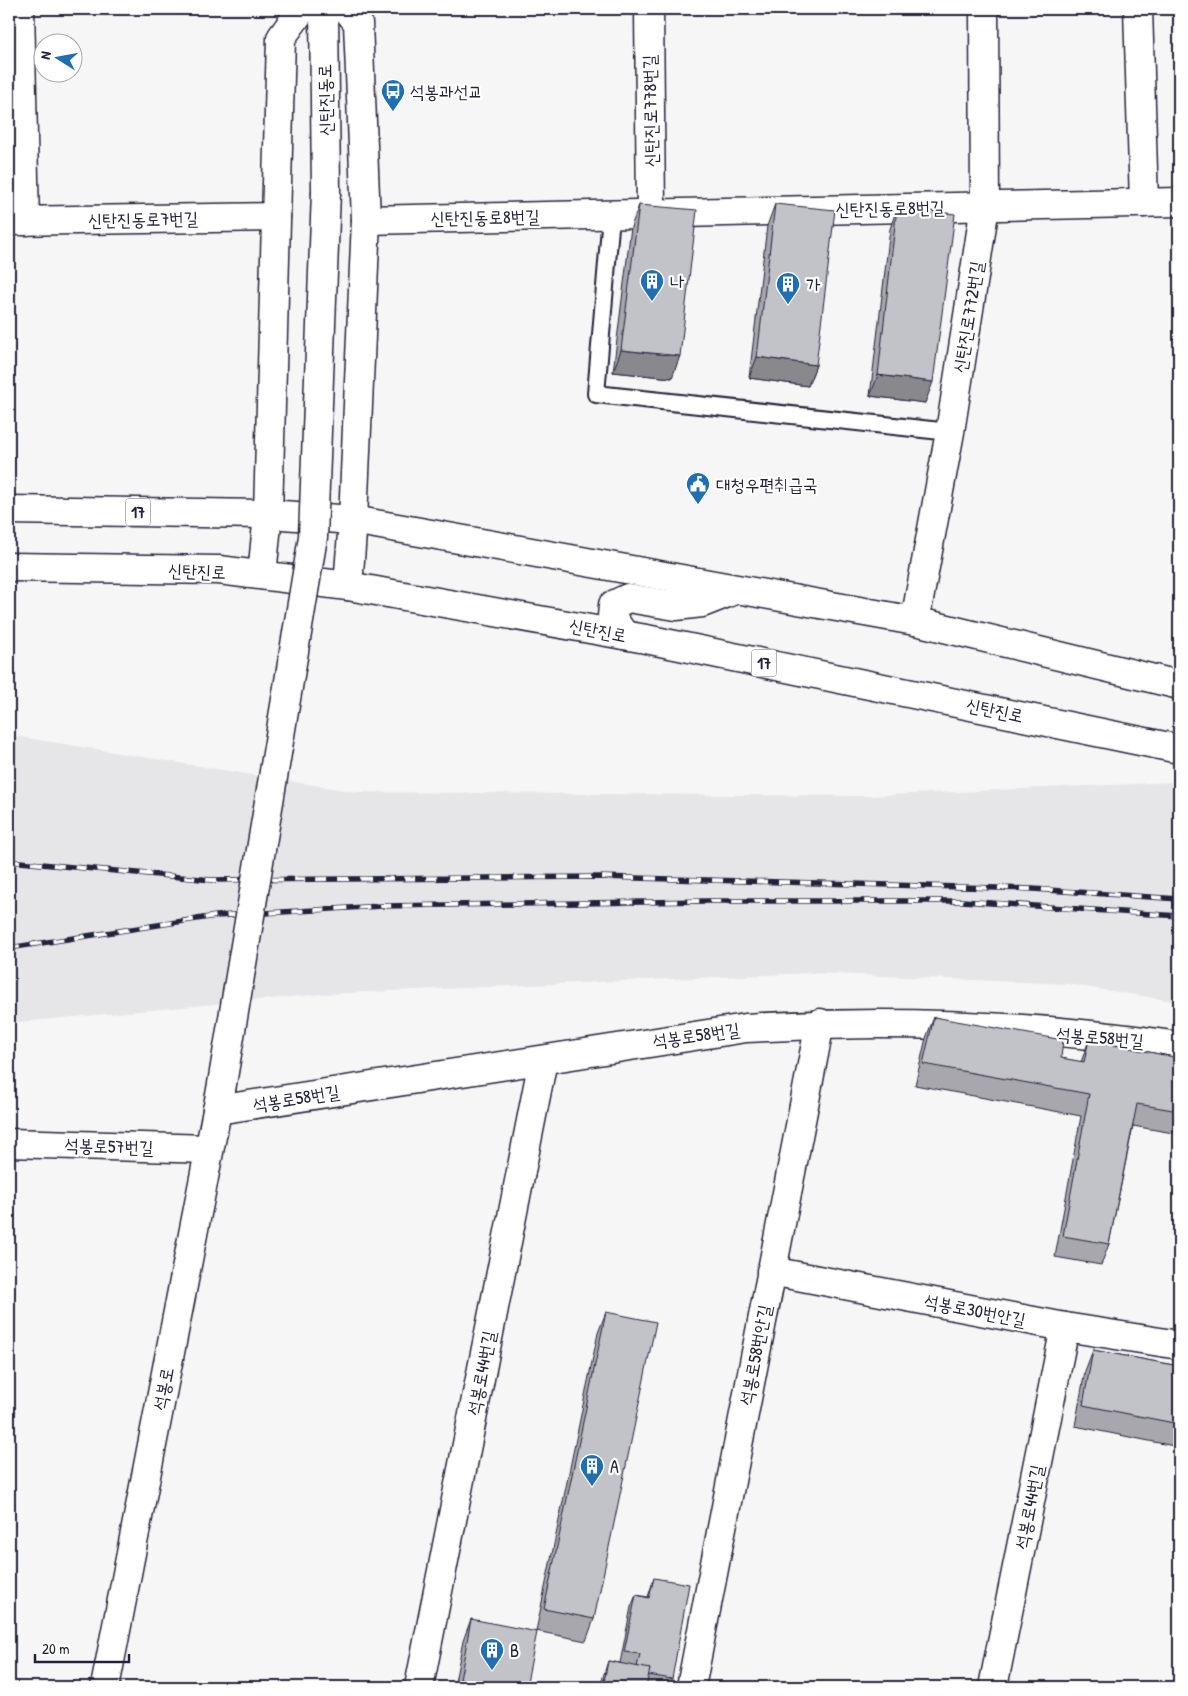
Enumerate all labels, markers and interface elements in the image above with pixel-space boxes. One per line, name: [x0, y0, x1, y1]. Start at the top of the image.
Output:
north arrow: [32, 32, 82, 82]
text: N: [35, 49, 55, 61]
street label: 신탄진로778번길: [637, 54, 663, 167]
street label: 신탄진동로: [312, 64, 338, 136]
bus stop icon: 석봉과선교: [380, 78, 406, 112]
place label: 석봉과선교: [410, 79, 482, 104]
street label: 신탄진동로8번길: [835, 195, 945, 221]
street label: 신탄진동로8번길: [430, 204, 540, 230]
street label: 신탄진동로7번길: [88, 206, 199, 232]
street label: 신탄진로772번길: [947, 259, 989, 375]
building icon: 나: [639, 268, 665, 302]
place label: 나: [670, 269, 685, 294]
building icon: 가: [775, 271, 801, 305]
place label: 가: [806, 272, 821, 297]
public building icon: 대청우편취급국: [685, 471, 711, 505]
place label: 대청우편취급국: [716, 472, 817, 497]
road number: 17: [126, 498, 150, 526]
street label: 신탄진로: [168, 557, 226, 585]
street label: 신탄진로: [567, 612, 629, 648]
road number: 17: [752, 650, 776, 676]
street label: 신탄진로: [964, 692, 1026, 728]
street label: 석봉로58번길: [651, 1016, 742, 1053]
street label: 석봉로58번길: [1055, 1021, 1145, 1053]
street label: 석봉로58번길: [251, 1079, 342, 1117]
street label: 석봉로57번길: [64, 1132, 154, 1160]
street label: 석봉로30번안길: [922, 1288, 1028, 1332]
street label: 석봉로58번안길: [733, 1302, 777, 1408]
street label: 석봉로44번길: [461, 1328, 502, 1418]
street label: 석봉로: [147, 1365, 179, 1413]
building icon: A: [579, 1453, 605, 1487]
place label: A: [610, 1454, 619, 1479]
street label: 석봉로44번길: [1009, 1462, 1050, 1552]
scale bar: [35, 1631, 129, 1663]
building icon: B: [479, 1637, 505, 1671]
text: 20 m: [42, 1638, 69, 1659]
place label: B: [510, 1638, 519, 1663]

